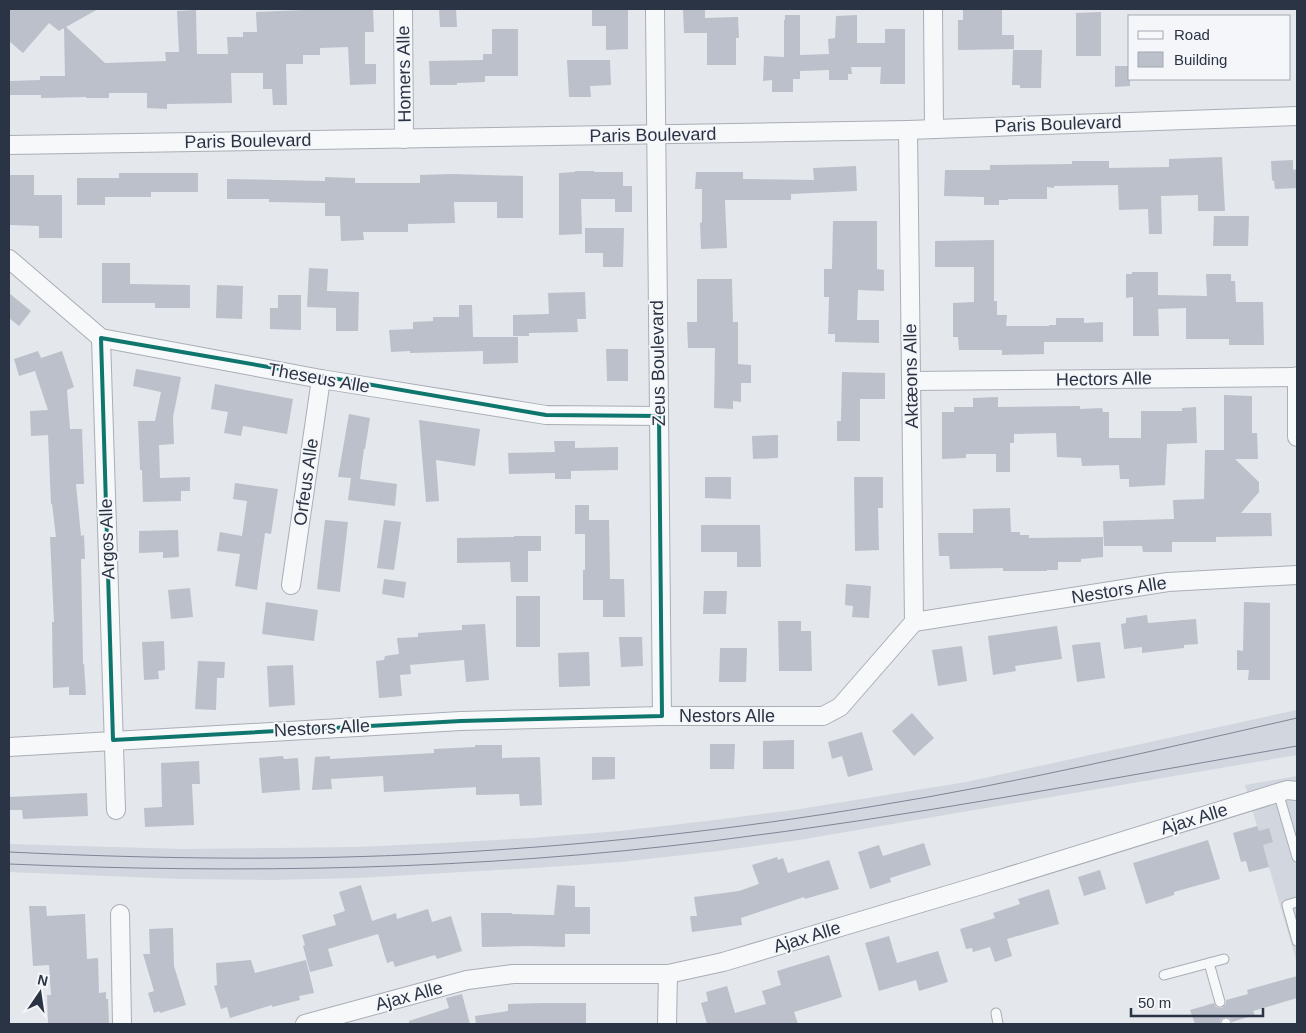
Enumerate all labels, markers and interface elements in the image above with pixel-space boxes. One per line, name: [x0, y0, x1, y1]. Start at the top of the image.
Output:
legend: [1128, 15, 1291, 80]
street label: Homers Alle: [393, 25, 415, 123]
text: Road: [1174, 26, 1210, 43]
text: Building: [1174, 51, 1227, 68]
street label: Paris Boulevard: [994, 112, 1122, 136]
street label: Paris Boulevard: [589, 124, 717, 146]
street label: Paris Boulevard: [184, 130, 312, 152]
street label: Zeus Boulevard: [647, 300, 669, 426]
street label: Aktæons Alle: [900, 323, 922, 429]
street label: Theseus Alle: [267, 359, 371, 397]
street label: Hectors Alle: [1056, 368, 1152, 390]
street label: Orfeus Alle: [290, 437, 322, 527]
street label: Argos Alle: [96, 498, 118, 580]
street label: Nestors Alle: [1070, 573, 1168, 607]
street label: Nestors Alle: [679, 706, 775, 726]
street label: Nestors Alle: [274, 716, 370, 740]
street label: Ajax Alle: [1158, 799, 1230, 839]
street label: Ajax Alle: [771, 917, 843, 957]
north arrow: [15, 968, 65, 1018]
text: N: [36, 971, 50, 989]
street label: Ajax Alle: [373, 977, 445, 1015]
scale bar: [1131, 986, 1264, 1018]
text: 50 m: [1138, 994, 1171, 1011]

